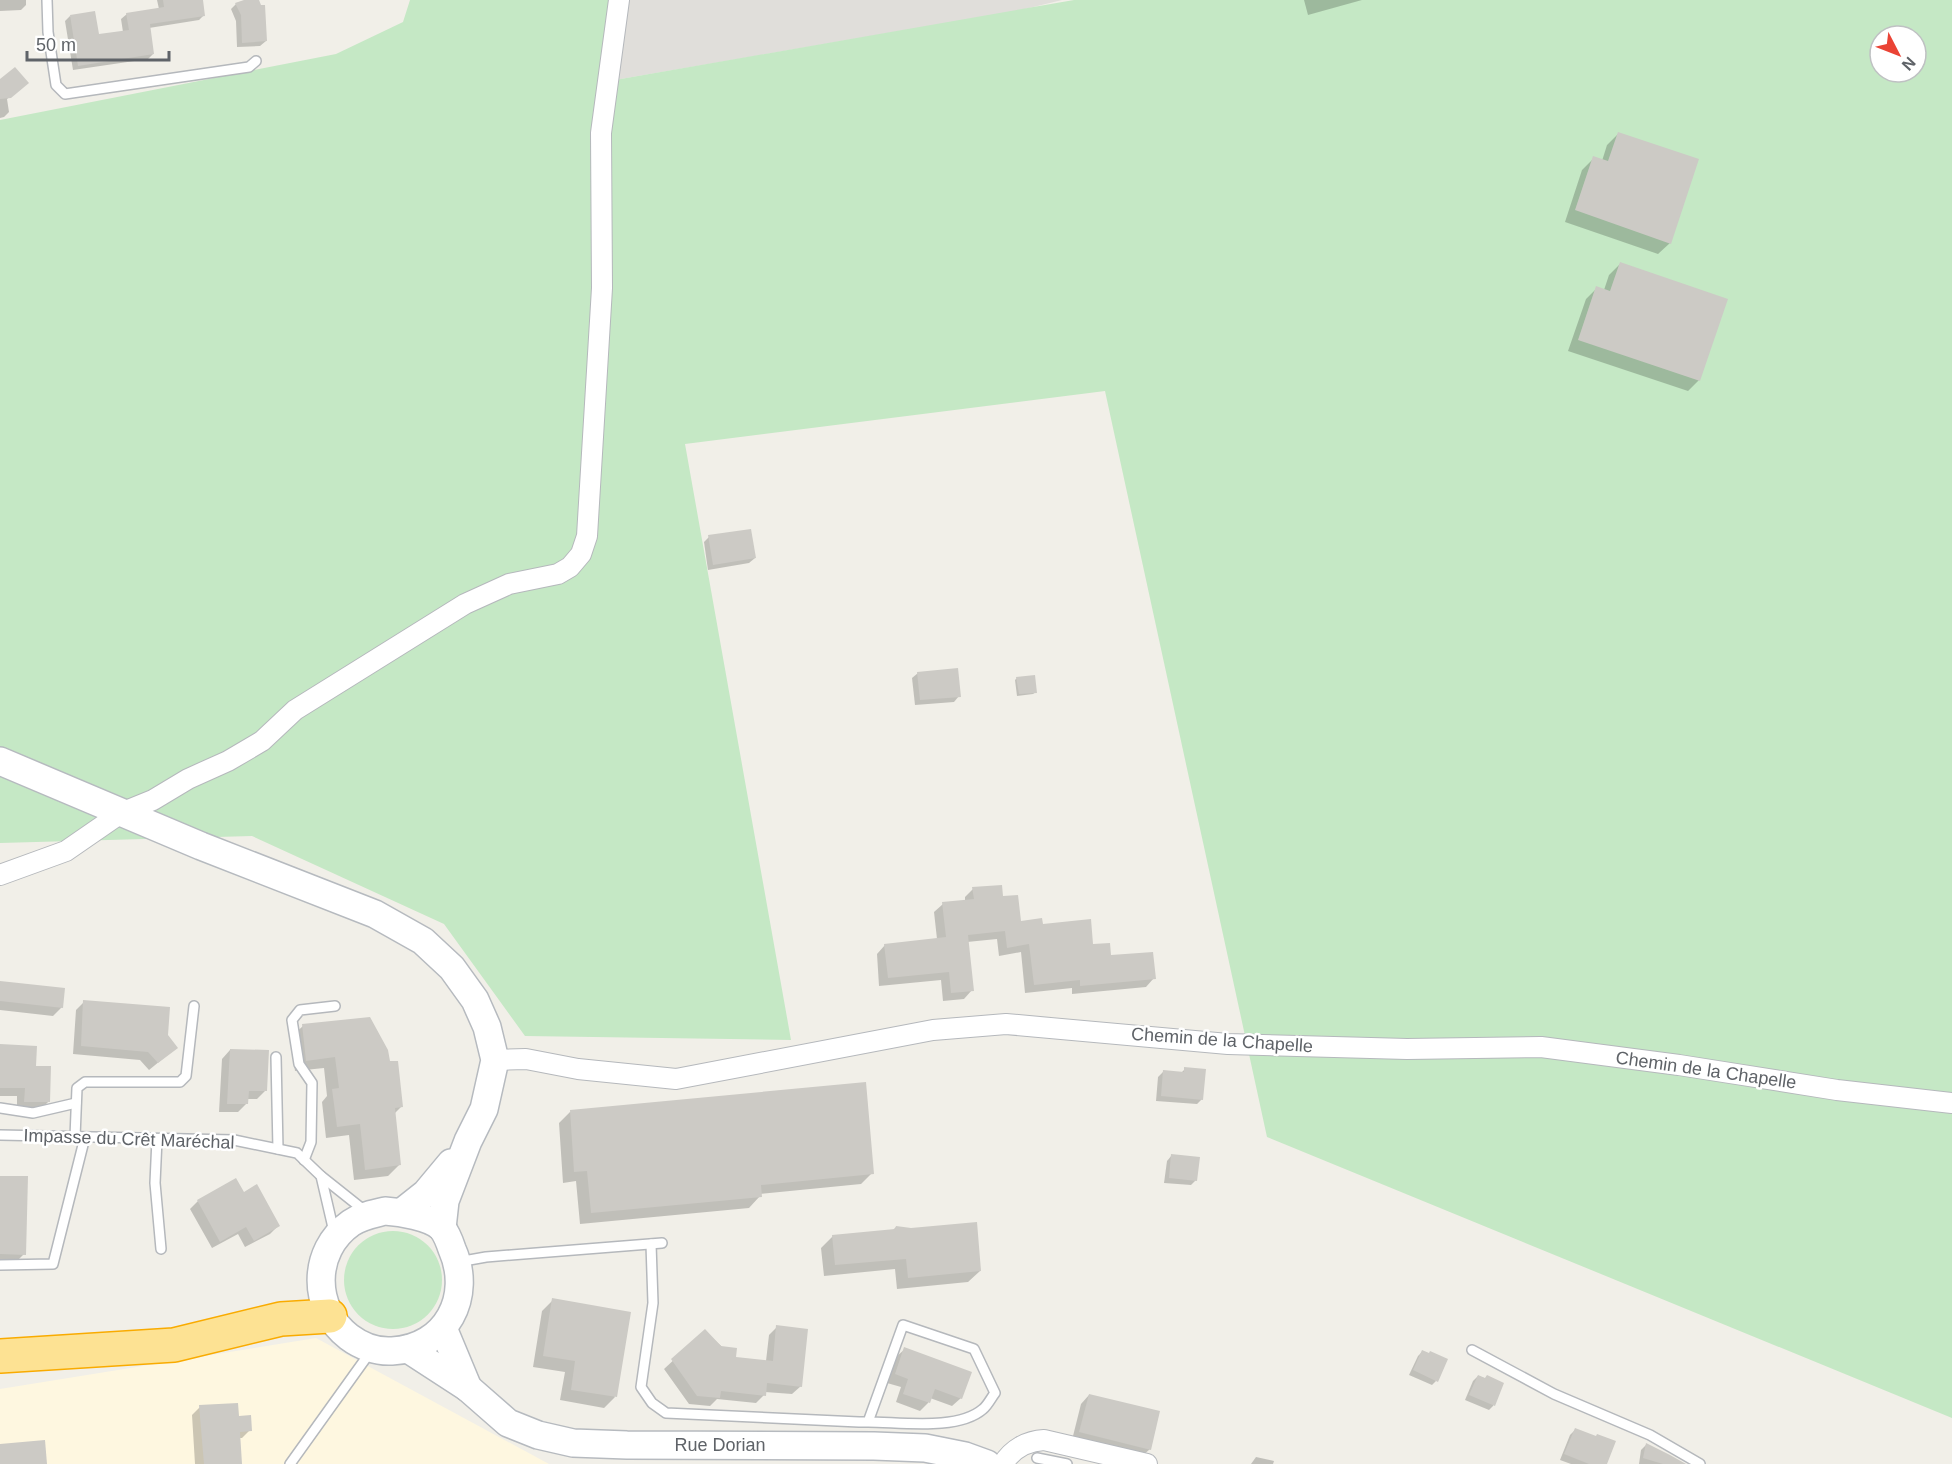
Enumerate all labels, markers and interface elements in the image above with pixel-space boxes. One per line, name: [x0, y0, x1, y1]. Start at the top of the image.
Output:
scale bar: [27, 24, 170, 62]
north arrow: [1868, 24, 1928, 84]
text: 50 m: [36, 35, 76, 55]
text: N: [1899, 54, 1919, 74]
street label: Chemin de la Chapelle: [1130, 1024, 1314, 1056]
street label: Chemin de la Chapelle: [1614, 1047, 1798, 1093]
street label: Impasse du Crêt Maréchal: [23, 1125, 235, 1153]
street label: Rue Dorian: [674, 1435, 766, 1455]

